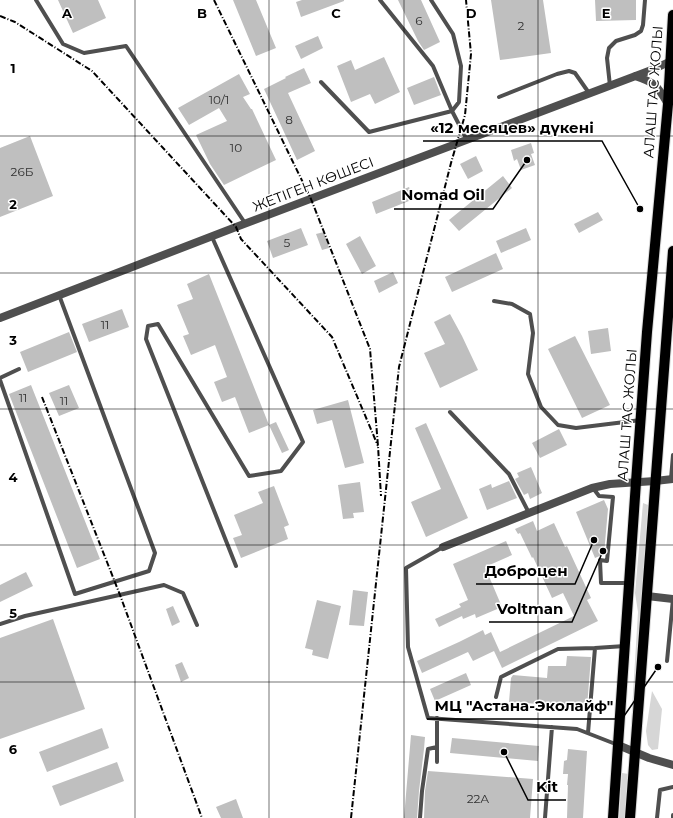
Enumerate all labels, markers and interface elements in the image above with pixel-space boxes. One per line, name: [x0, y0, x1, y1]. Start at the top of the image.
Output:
text: A: [61, 5, 73, 21]
text: B: [197, 5, 207, 21]
text: C: [331, 5, 341, 21]
text: D: [466, 5, 477, 21]
text: E: [602, 5, 611, 21]
house number: 6: [415, 13, 423, 28]
house number: 2: [518, 18, 525, 33]
street label: АЛАШ ТАС ЖОЛЫ: [639, 25, 667, 159]
text: 1: [10, 60, 16, 76]
house number: 10/1: [209, 92, 229, 107]
house number: 8: [285, 112, 293, 127]
callout: «12 месяцев» дүкені: [423, 114, 602, 141]
text: «12 месяцев» дүкені: [430, 118, 594, 137]
house number: 10: [230, 140, 242, 155]
street label: ЖЕТІГЕН КӨШЕСІ: [250, 153, 376, 215]
house number: 26Б: [11, 164, 34, 179]
callout: Nomad Oil: [394, 182, 493, 209]
text: Nomad Oil: [401, 185, 485, 204]
text: 2: [9, 196, 17, 212]
house number: 5: [284, 235, 291, 250]
house number: 11: [101, 317, 109, 332]
text: 3: [8, 332, 17, 348]
street label: АЛАШ ТАС ЖОЛЫ: [613, 348, 641, 482]
house number: 11: [19, 390, 27, 405]
house number: 11: [60, 393, 68, 408]
text: 4: [9, 469, 18, 485]
callout: Доброцен: [476, 557, 575, 584]
text: Доброцен: [484, 561, 568, 580]
callout: Voltman: [489, 595, 572, 622]
text: Voltman: [496, 599, 563, 618]
text: 5: [9, 605, 17, 621]
callout: МЦ "Астана-Эколайф": [427, 692, 622, 719]
text: МЦ "Астана-Эколайф": [435, 696, 613, 715]
text: 6: [9, 741, 18, 757]
callout: Kit: [528, 773, 566, 800]
text: Kit: [536, 777, 559, 796]
house number: 22А: [467, 791, 489, 806]

